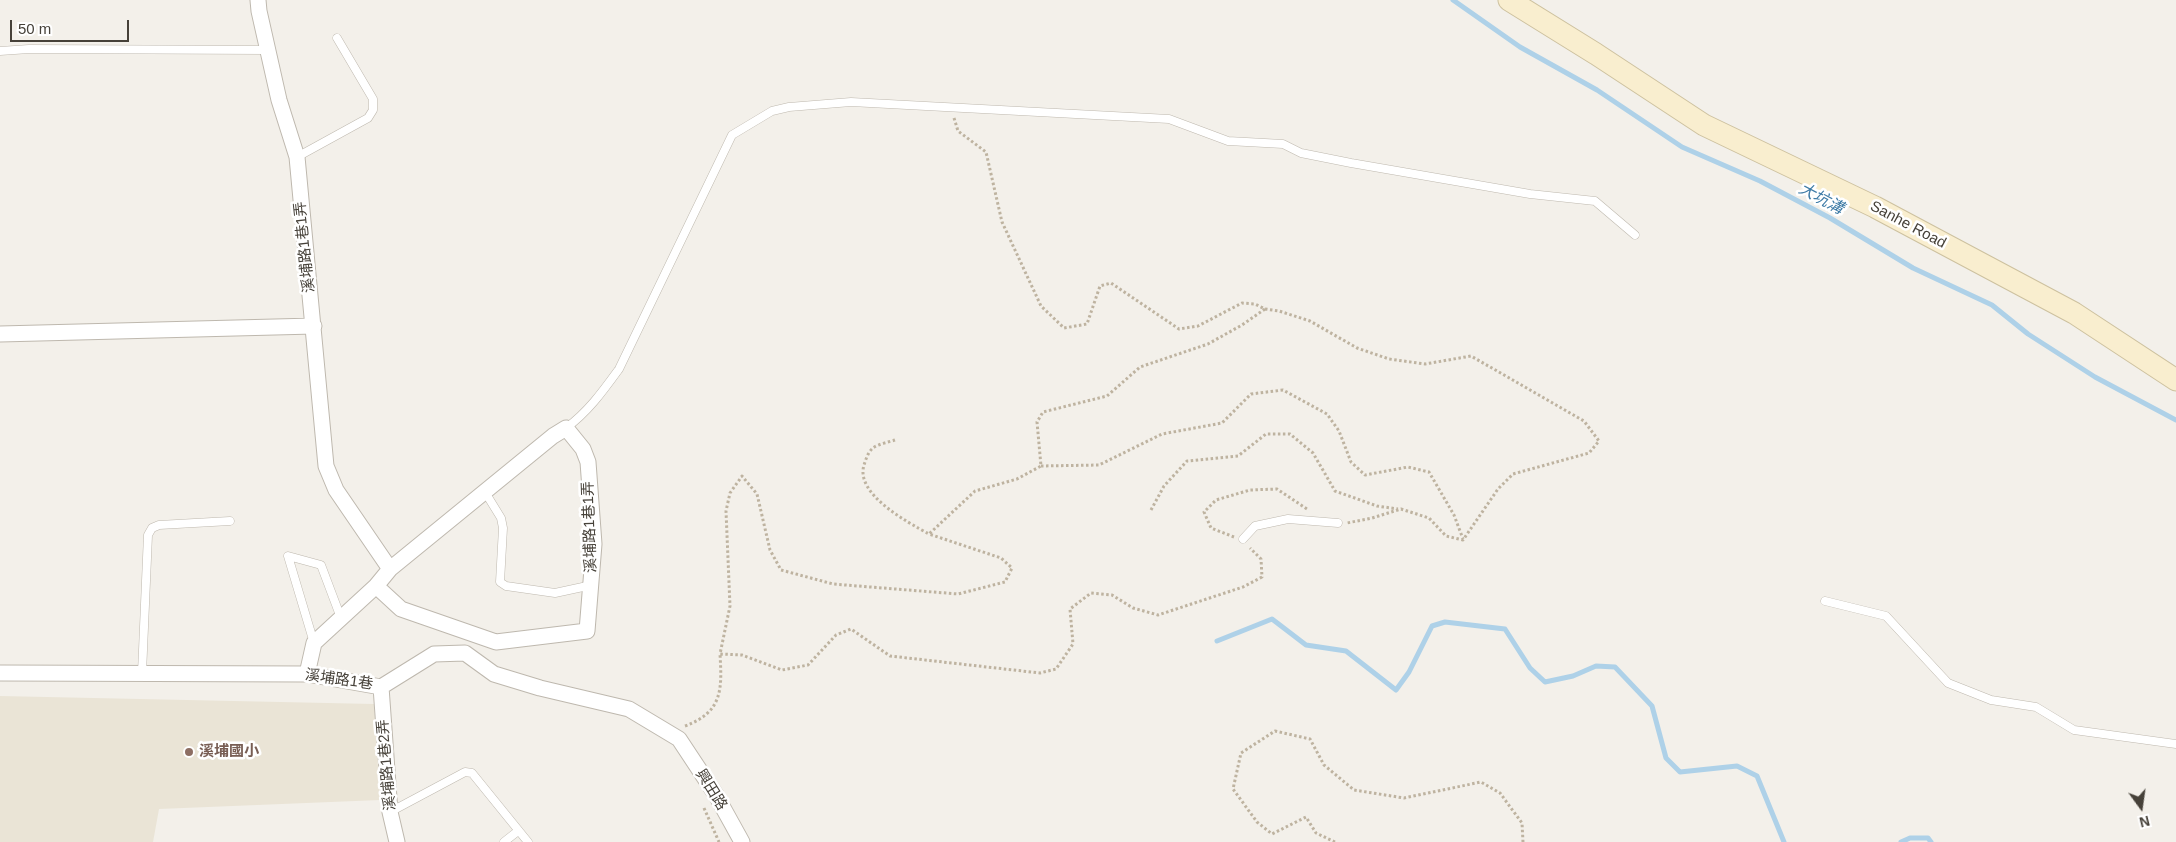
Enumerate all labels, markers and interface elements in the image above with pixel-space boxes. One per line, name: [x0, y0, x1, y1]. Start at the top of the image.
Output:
scale bar: [12, 10, 131, 42]
text: 50 m: [18, 20, 51, 37]
water label: 大坑溝: [1795, 179, 1847, 219]
street label: Sanhe Road: [1867, 197, 1949, 253]
street label: 溪埔路1巷1弄: [291, 200, 319, 294]
street label: 溪埔路1巷1弄: [579, 481, 601, 573]
street label: 溪埔路1巷: [304, 666, 374, 694]
street label: 溪埔路1巷2弄: [374, 719, 400, 811]
place label: 溪埔國小: [199, 743, 259, 761]
marker: 溪埔國小: [183, 746, 195, 758]
street label: 興田路: [691, 766, 731, 814]
north arrow: [2116, 782, 2166, 832]
text: N: [2138, 813, 2151, 831]

